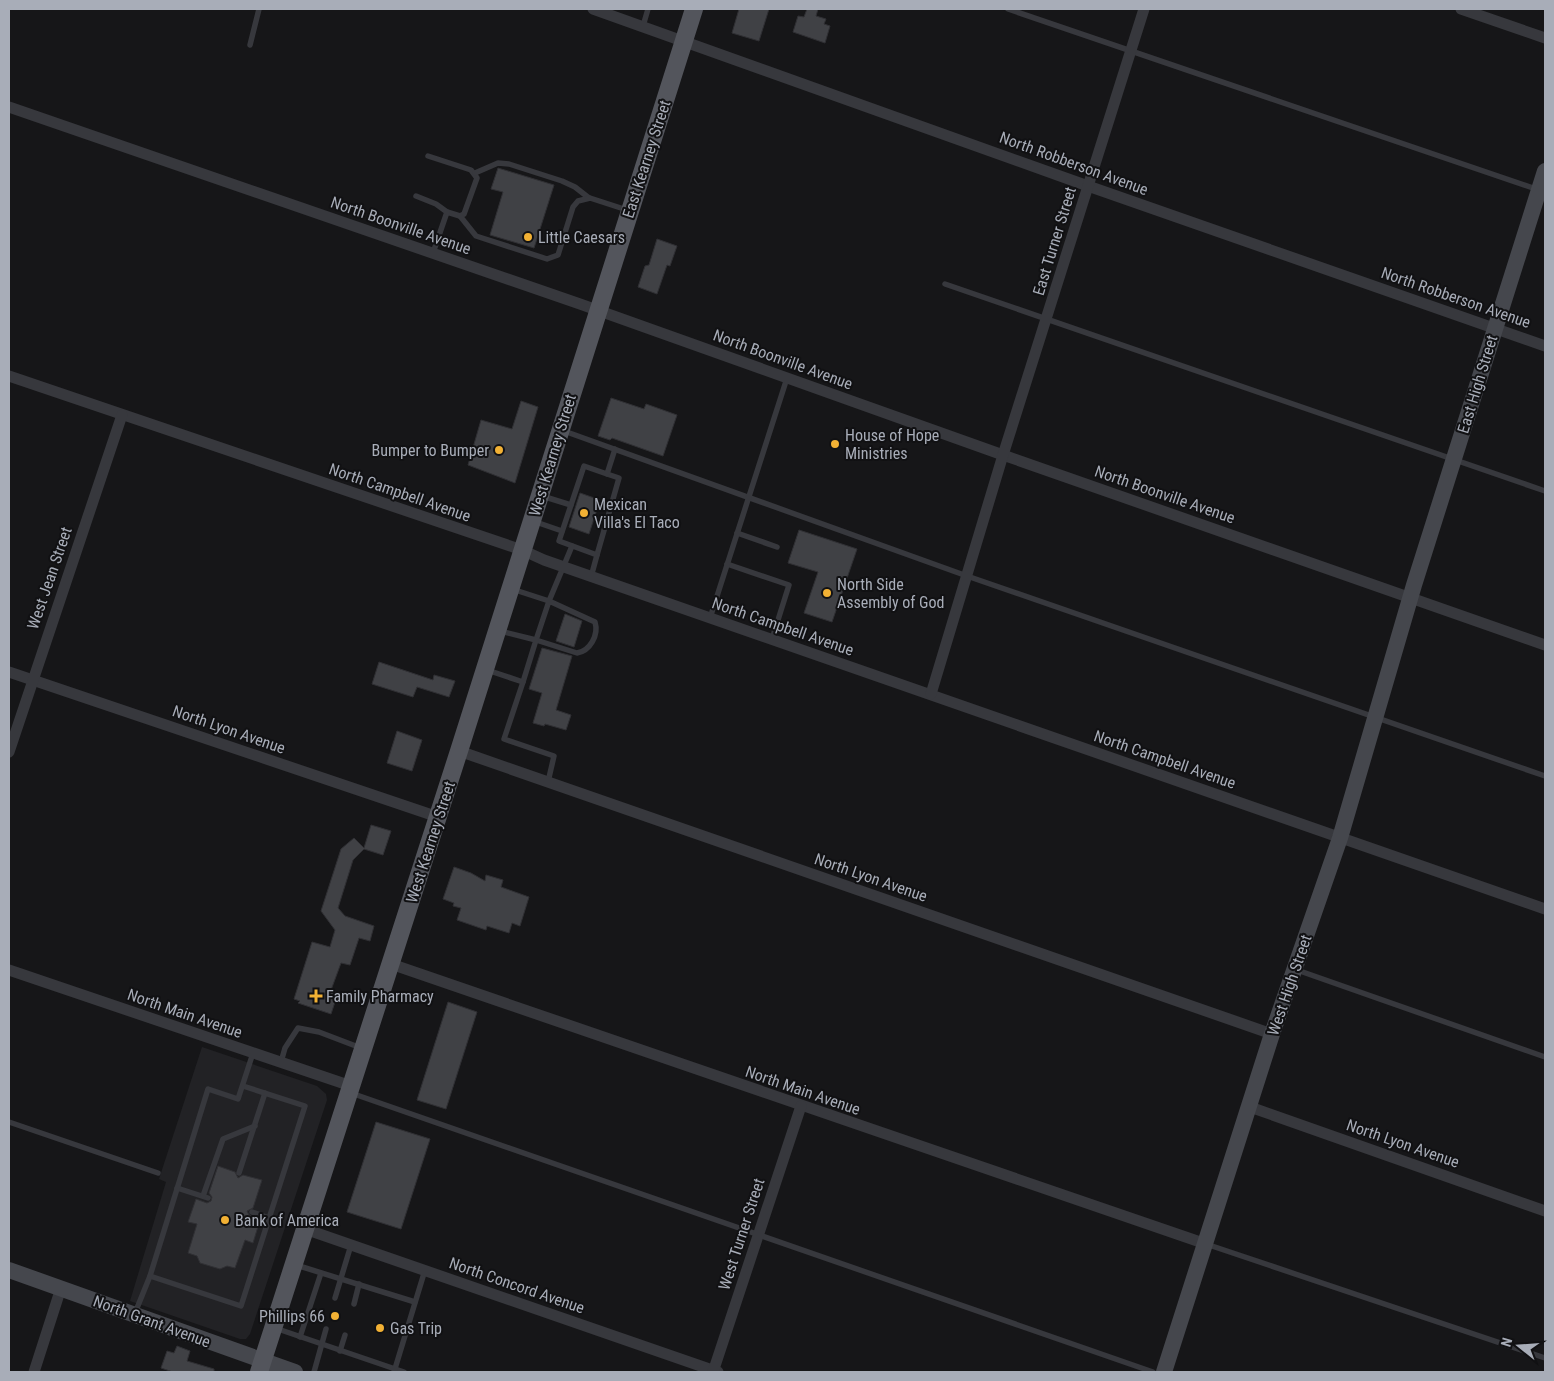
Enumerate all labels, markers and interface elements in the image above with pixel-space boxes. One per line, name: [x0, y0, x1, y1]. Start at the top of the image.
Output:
street label: East Kearney Street: [618, 98, 675, 221]
street label: North Robberson Avenue: [997, 128, 1151, 199]
street label: East Turner Street: [1029, 184, 1080, 298]
street label: North Boonville Avenue: [328, 193, 473, 258]
place label: Little Caesars: [538, 228, 625, 247]
marker: Little Caesars: [522, 231, 534, 243]
street label: North Robberson Avenue: [1379, 263, 1533, 332]
street label: North Boonville Avenue: [711, 325, 855, 394]
street label: East High Street: [1454, 332, 1502, 436]
street label: West Kearney Street: [525, 392, 580, 518]
place label: House of Hope Ministries: [845, 426, 939, 463]
marker: House of Hope Ministries: [829, 438, 841, 450]
place label: Bumper to Bumper: [371, 441, 489, 460]
marker: Bumper to Bumper: [493, 444, 505, 456]
street label: North Campbell Avenue: [327, 459, 473, 526]
street label: North Boonville Avenue: [1092, 462, 1237, 527]
place label: Mexican Villa's El Taco: [594, 495, 680, 532]
marker: Mexican Villa's El Taco: [578, 507, 590, 519]
street label: West Jean Street: [23, 524, 76, 632]
place label: North Side Assembly of God: [837, 575, 944, 612]
marker: North Side Assembly of God: [821, 587, 833, 599]
street label: North Campbell Avenue: [710, 593, 856, 660]
street label: North Lyon Avenue: [170, 701, 288, 758]
street label: North Campbell Avenue: [1092, 726, 1238, 793]
street label: West Kearney Street: [402, 779, 459, 905]
street label: North Lyon Avenue: [812, 849, 930, 906]
street label: West High Street: [1263, 932, 1316, 1038]
street label: North Main Avenue: [125, 985, 245, 1042]
place label: Family Pharmacy: [326, 987, 434, 1006]
marker: Family Pharmacy: [310, 990, 322, 1002]
street label: North Main Avenue: [743, 1062, 863, 1119]
street label: North Lyon Avenue: [1344, 1115, 1462, 1172]
street label: West Turner Street: [714, 1176, 769, 1292]
place label: Bank of America: [235, 1211, 339, 1230]
marker: Bank of America: [219, 1214, 231, 1226]
street label: North Concord Avenue: [447, 1253, 587, 1318]
street label: North Grant Avenue: [91, 1291, 213, 1351]
place label: Phillips 66: [259, 1307, 325, 1326]
marker: Phillips 66: [329, 1310, 341, 1322]
place label: Gas Trip: [390, 1319, 442, 1338]
north arrow: [1494, 1321, 1544, 1371]
marker: Gas Trip: [374, 1322, 386, 1334]
text: N: [1498, 1336, 1515, 1349]

